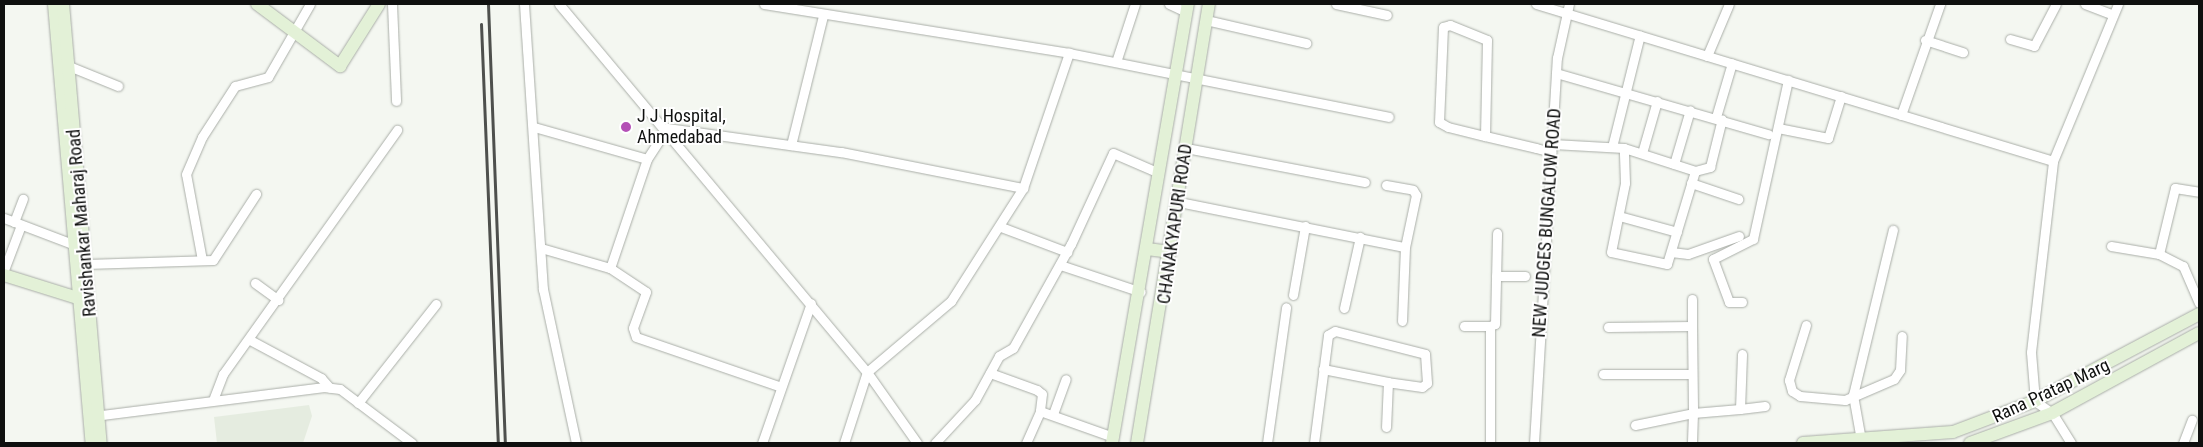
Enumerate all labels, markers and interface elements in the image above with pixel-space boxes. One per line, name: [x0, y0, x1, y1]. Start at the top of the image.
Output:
place label: J J Hospital, Ahmedabad: [637, 106, 726, 148]
street label: NEW JUDGES BUNGALOW ROAD: [1528, 108, 1566, 338]
marker: J J Hospital, Ahmedabad: [619, 120, 633, 134]
street label: Ravishankar Maharaj Road: [63, 128, 101, 318]
street label: CHANAKYAPURI ROAD: [1153, 143, 1197, 305]
street label: Rana Pratap Marg: [1989, 354, 2113, 428]

